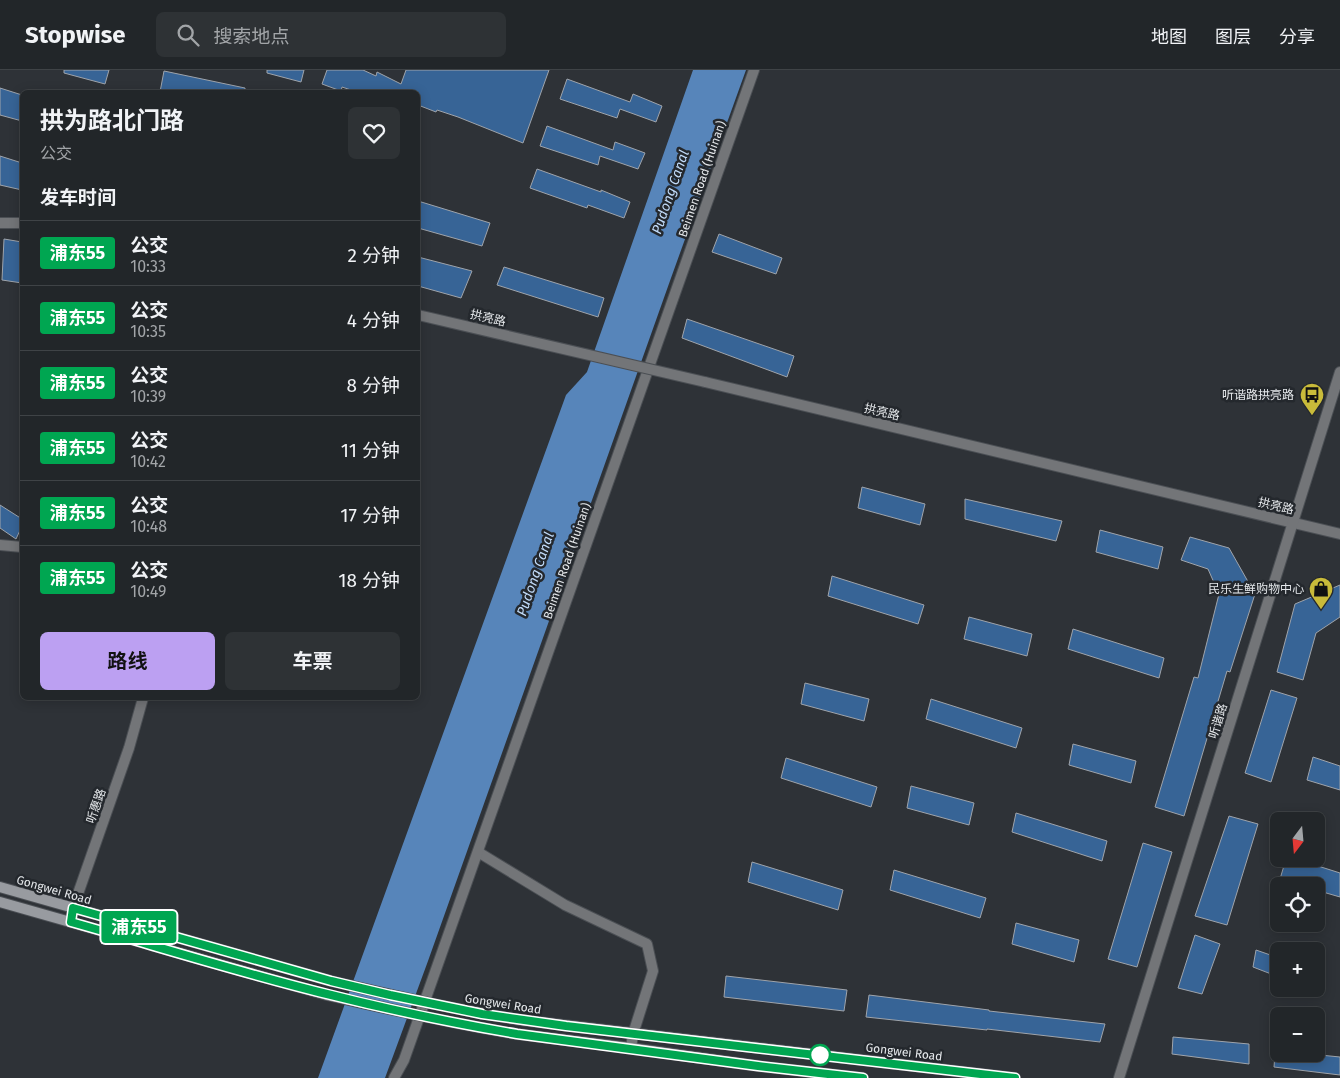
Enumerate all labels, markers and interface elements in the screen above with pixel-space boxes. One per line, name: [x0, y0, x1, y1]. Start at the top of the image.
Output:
search box: [156, 12, 506, 57]
text: Stopwise: [25, 21, 126, 49]
icon: search: [174, 21, 202, 49]
text: 搜索地点: [214, 25, 290, 48]
text: 地图: [1151, 26, 1187, 48]
text: 图层: [1215, 26, 1251, 48]
text: 分享: [1279, 26, 1315, 48]
text: 拱为路北门路: [40, 107, 184, 135]
button: heart: [348, 107, 400, 159]
street label: Beimen Road (Huinan): [676, 119, 729, 239]
text: 公交: [40, 144, 72, 163]
water label: Pudong Canal: [648, 148, 693, 236]
text: 发车时间: [40, 186, 116, 209]
text: 公交: [130, 234, 168, 257]
text: 浦东55: [50, 242, 105, 264]
text: 2 分钟: [348, 244, 400, 267]
text: 10:33: [130, 257, 166, 276]
text: 公交: [130, 299, 168, 322]
text: 浦东55: [50, 307, 105, 329]
street label: 拱亮路: [469, 307, 507, 329]
text: 4 分钟: [347, 309, 400, 332]
text: 10:35: [130, 322, 166, 341]
text: 公交: [130, 364, 168, 387]
text: 浦东55: [50, 372, 105, 394]
text: 8 分钟: [346, 374, 400, 397]
bus stop icon: 听谐路拱亮路: [1299, 382, 1325, 416]
text: 10:39: [130, 387, 166, 406]
place label: 听谐路拱亮路: [1222, 388, 1294, 402]
street label: 拱亮路: [863, 401, 901, 423]
text: 公交: [130, 429, 168, 452]
text: 浦东55: [50, 437, 105, 459]
text: 11 分钟: [341, 439, 400, 462]
text: 10:42: [130, 452, 166, 471]
text: 公交: [130, 494, 168, 517]
street label: 拱亮路: [1257, 495, 1295, 517]
street label: Beimen Road (Huinan): [541, 501, 594, 621]
text: 浦东55: [50, 502, 105, 524]
text: 17 分钟: [340, 504, 400, 527]
text: 10:48: [130, 517, 167, 536]
water label: Pudong Canal: [513, 530, 558, 618]
text: 公交: [130, 559, 168, 582]
text: 浦东55: [50, 567, 105, 589]
text: 18 分钟: [338, 569, 400, 592]
shop icon: 民乐生鲜购物中心: [1308, 576, 1334, 610]
text: 10:49: [130, 582, 166, 601]
place label: 民乐生鲜购物中心: [1208, 582, 1304, 596]
button: 路线: [40, 632, 215, 690]
button: 车票: [225, 632, 400, 690]
street label: 听谐路: [1206, 702, 1230, 740]
street label: 听惠路: [84, 787, 108, 825]
north arrow: [1270, 812, 1325, 868]
map controls: [1270, 812, 1325, 1062]
street label: Gongwei Road: [15, 873, 93, 907]
button: locate: [1270, 877, 1325, 932]
line badge: 浦东55: [104, 911, 174, 943]
text: 浦东55: [111, 916, 167, 938]
button: +: [1270, 942, 1325, 997]
street label: Gongwei Road: [464, 991, 542, 1017]
button: −: [1270, 1007, 1325, 1062]
street label: Gongwei Road: [865, 1040, 943, 1064]
unlabelled marker: [809, 1044, 831, 1066]

